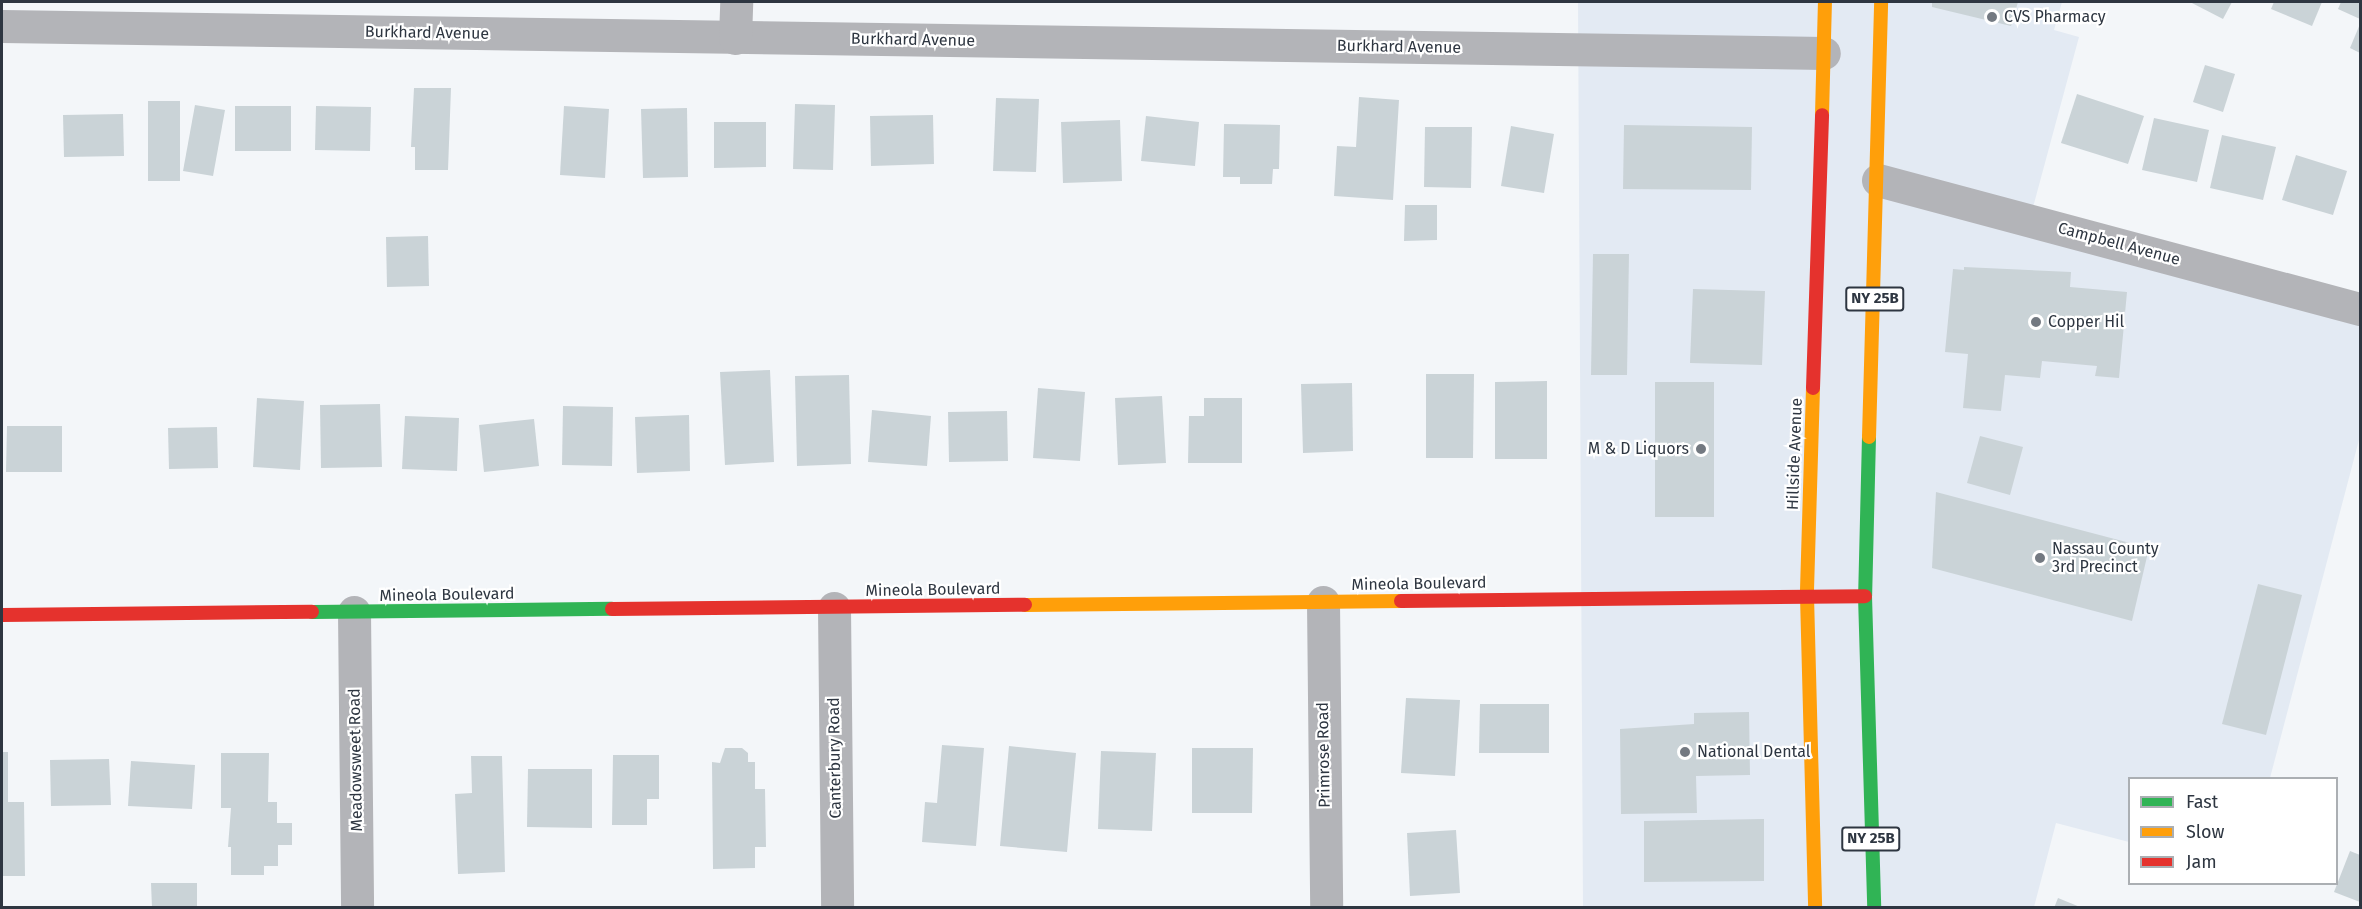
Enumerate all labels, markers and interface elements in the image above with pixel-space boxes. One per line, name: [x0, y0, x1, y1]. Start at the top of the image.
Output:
place label: CVS Pharmacy: [2004, 7, 2106, 27]
marker: CVS Pharmacy: [1985, 10, 1999, 24]
street label: Burkhard Avenue: [365, 22, 489, 44]
street label: Burkhard Avenue: [851, 29, 975, 51]
street label: Burkhard Avenue: [1337, 36, 1461, 58]
street label: Campbell Avenue: [2056, 218, 2182, 270]
road number: NY 25B: [1845, 287, 1905, 311]
place label: Copper Hil: [2048, 312, 2124, 332]
marker: Copper Hil: [2029, 315, 2043, 329]
street label: Hillside Avenue: [1783, 398, 1807, 510]
place label: M & D Liquors: [1588, 439, 1689, 459]
marker: M & D Liquors: [1694, 442, 1708, 456]
place label: Nassau County 3rd Precinct: [2052, 539, 2159, 577]
marker: Nassau County 3rd Precinct: [2033, 551, 2047, 565]
street label: Mineola Boulevard: [1351, 573, 1487, 595]
street label: Mineola Boulevard: [865, 579, 1001, 601]
street label: Mineola Boulevard: [379, 584, 515, 606]
street label: Meadowsweet Road: [345, 688, 367, 832]
street label: Canterbury Road: [824, 697, 846, 819]
street label: Primrose Road: [1313, 702, 1335, 808]
place label: National Dental: [1697, 742, 1810, 762]
marker: National Dental: [1678, 745, 1692, 759]
legend: [2128, 777, 2338, 885]
text: Fast: [2186, 791, 2218, 813]
text: Slow: [2186, 821, 2224, 843]
road number: NY 25B: [1841, 827, 1901, 851]
text: Jam: [2186, 851, 2217, 873]

